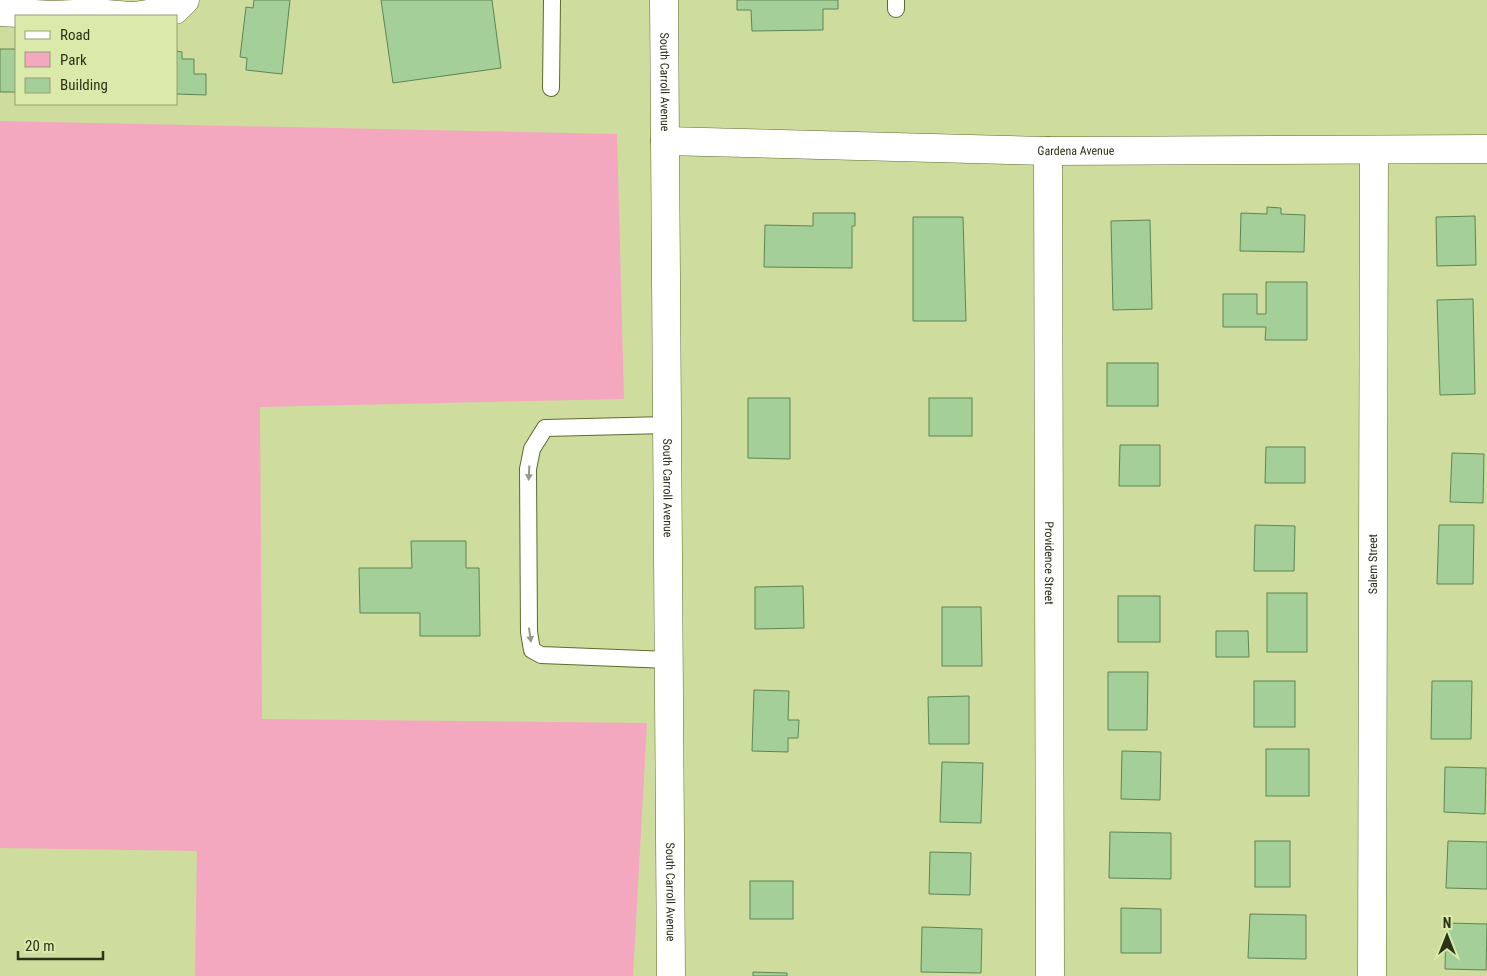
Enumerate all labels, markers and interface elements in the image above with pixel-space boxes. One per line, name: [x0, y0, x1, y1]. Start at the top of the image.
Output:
legend: [15, 15, 178, 105]
text: Road: [60, 26, 90, 44]
street label: South Carroll Avenue: [657, 33, 672, 132]
text: Park: [60, 51, 87, 69]
text: Building: [60, 76, 108, 94]
street label: Gardena Avenue: [1037, 144, 1115, 158]
street label: South Carroll Avenue: [660, 439, 675, 538]
one-way arrow: [524, 465, 532, 481]
street label: Providence Street: [1042, 521, 1056, 605]
street label: Salem Street: [1366, 533, 1380, 594]
one-way arrow: [526, 628, 534, 644]
street label: South Carroll Avenue: [663, 842, 678, 942]
north arrow: [1422, 911, 1472, 961]
text: N: [1443, 915, 1451, 931]
scale bar: [18, 928, 102, 960]
text: 20 m: [25, 937, 55, 955]

